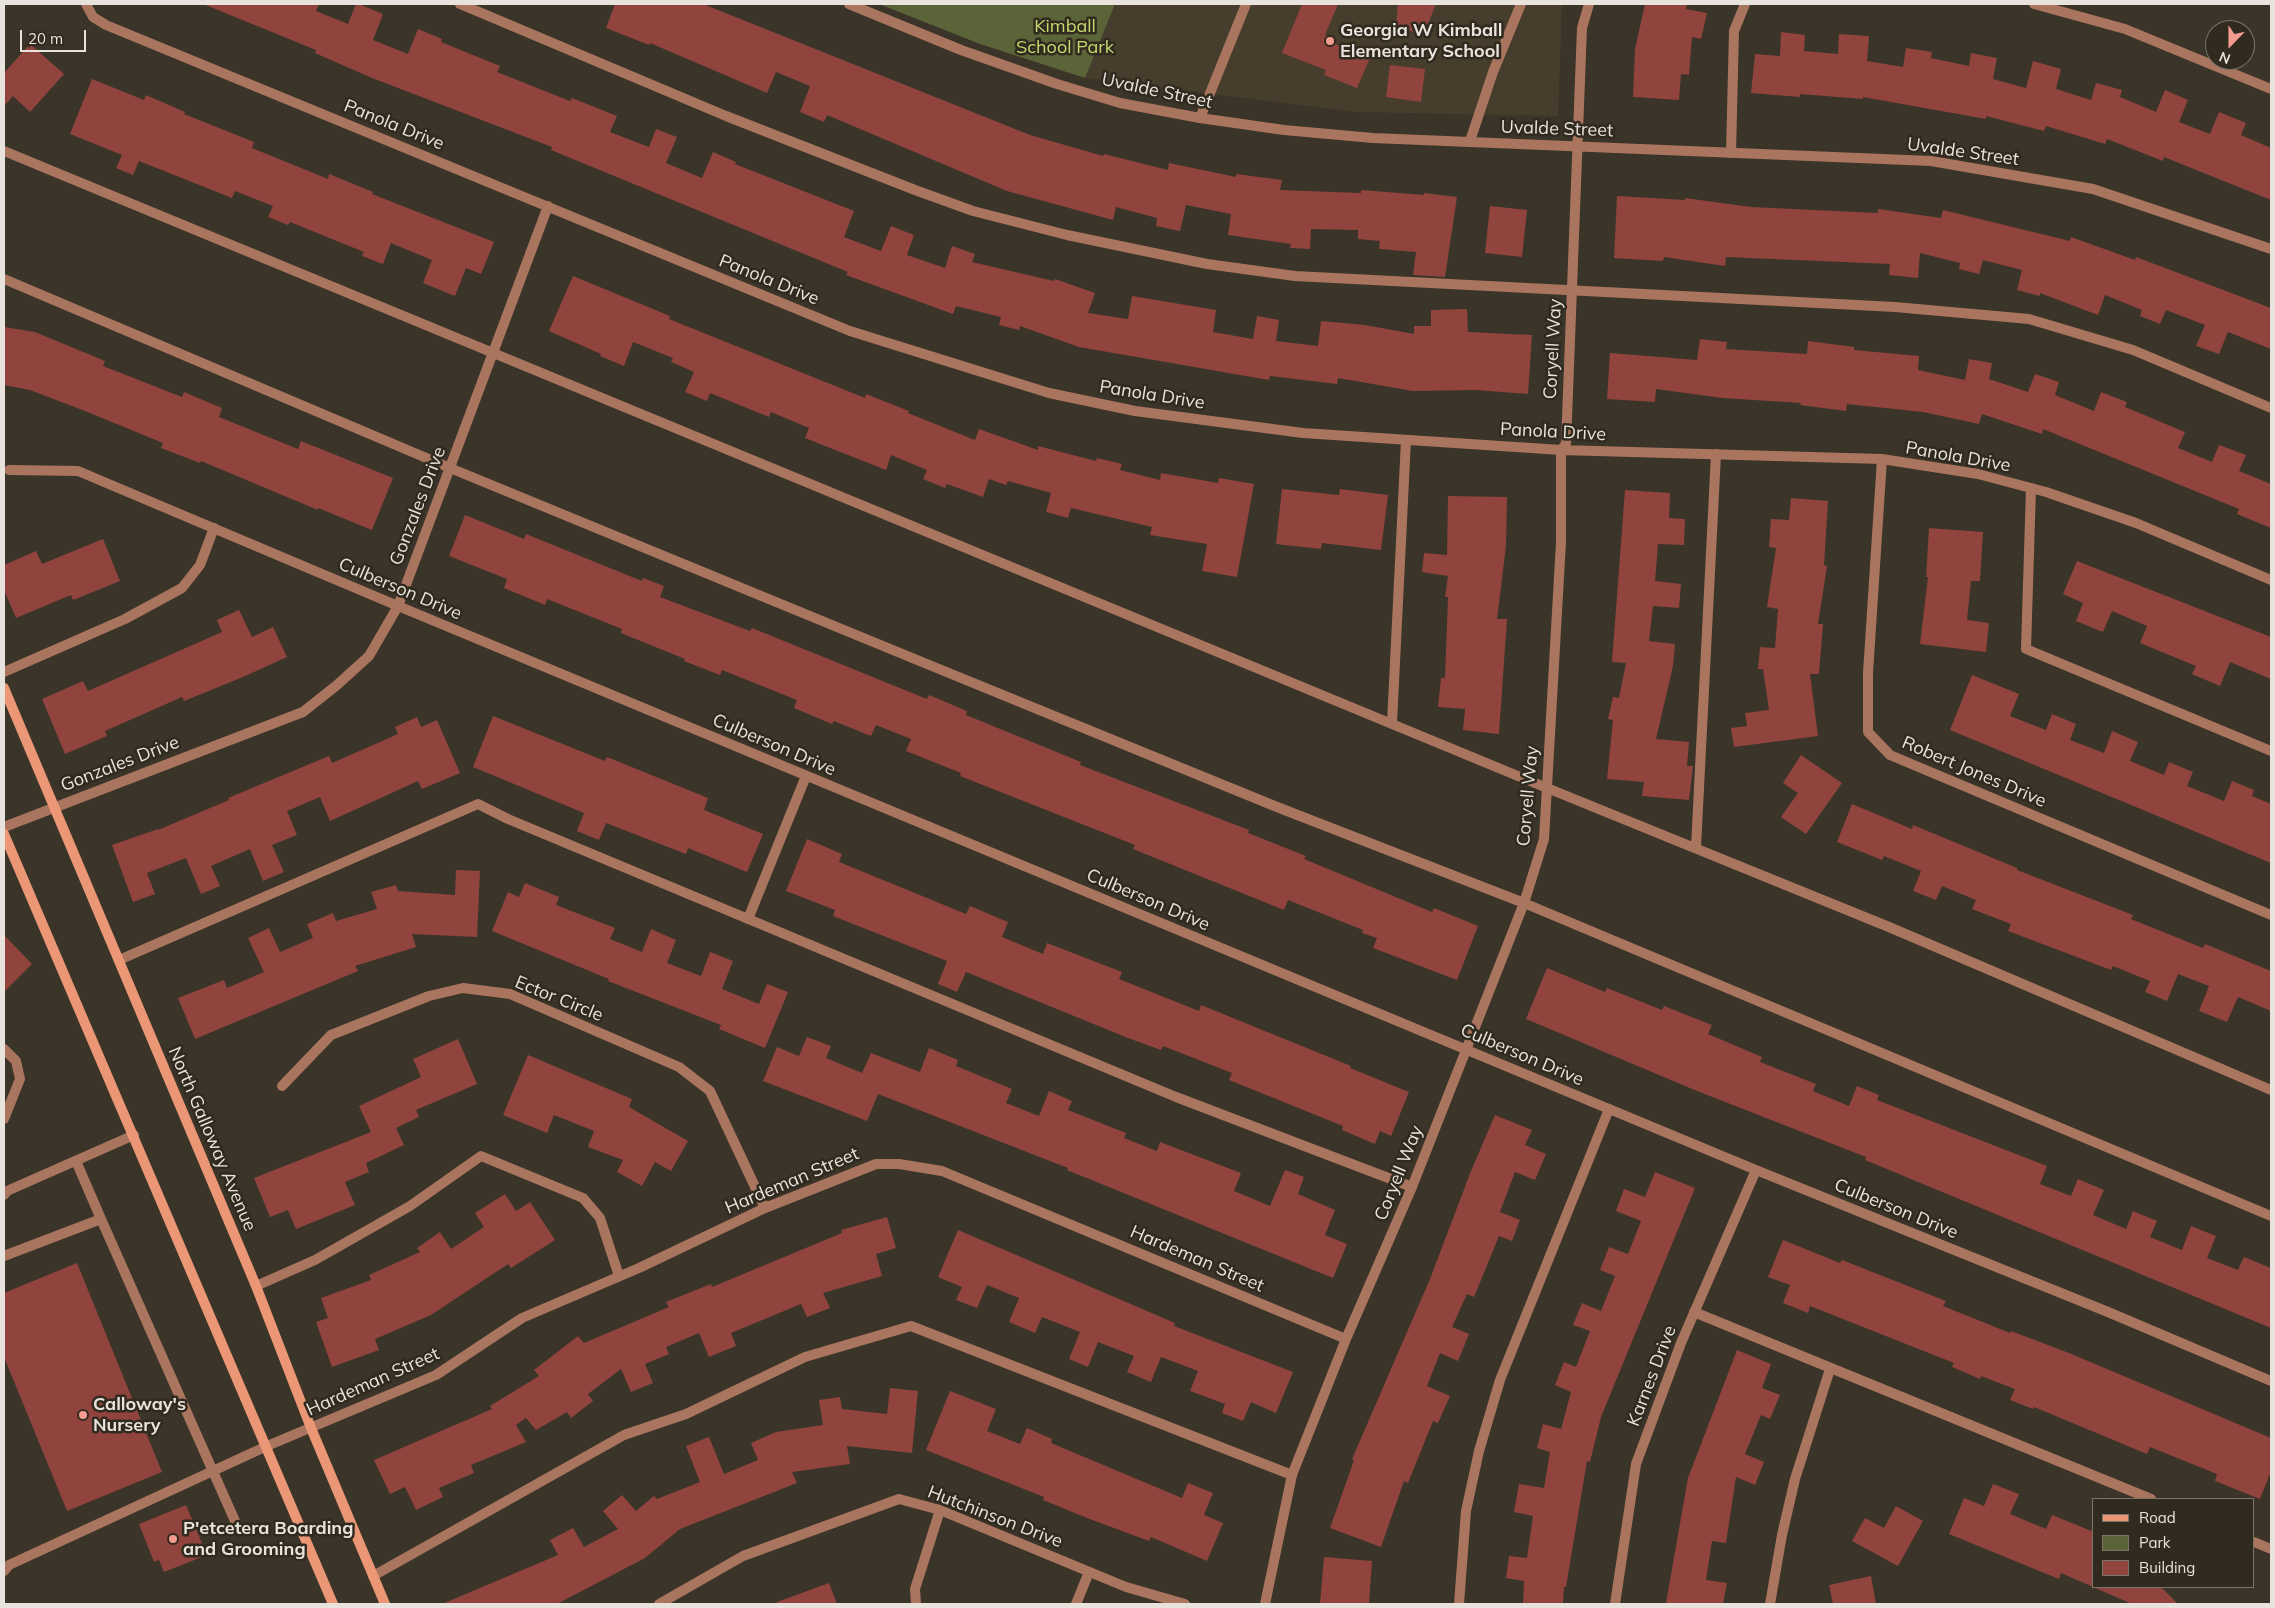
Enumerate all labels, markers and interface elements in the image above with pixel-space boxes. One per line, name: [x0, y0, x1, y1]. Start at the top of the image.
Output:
park label: Kimball School Park: [1016, 16, 1114, 58]
scale bar: [22, 20, 89, 52]
place label: Georgia W Kimball Elementary School: [1340, 20, 1502, 62]
north arrow: [2205, 20, 2255, 70]
text: 20 m: [28, 29, 63, 48]
marker: Georgia W Kimball Elementary School: [1324, 35, 1336, 47]
text: N: [2216, 48, 2233, 68]
street label: Uvalde Street: [1100, 69, 1214, 113]
street label: Panola Drive: [341, 95, 447, 155]
street label: Uvalde Street: [1500, 116, 1614, 142]
street label: Uvalde Street: [1906, 133, 2020, 171]
street label: Panola Drive: [716, 250, 822, 310]
street label: Coryell Way: [1540, 298, 1566, 400]
street label: Panola Drive: [1098, 376, 1206, 414]
street label: Panola Drive: [1499, 418, 1607, 446]
street label: Panola Drive: [1904, 437, 2012, 477]
street label: Gonzales Drive: [385, 444, 451, 568]
street label: Culberson Drive: [335, 553, 465, 625]
street label: Culberson Drive: [709, 709, 839, 781]
street label: Gonzales Drive: [58, 731, 182, 797]
street label: Robert Jones Drive: [1899, 732, 2049, 812]
street label: Coryell Way: [1513, 745, 1543, 847]
street label: Culberson Drive: [1083, 864, 1213, 936]
street label: Ector Circle: [512, 972, 606, 1026]
street label: Culberson Drive: [1457, 1019, 1587, 1091]
street label: North Galloway Avenue: [163, 1044, 261, 1234]
street label: Coryell Way: [1370, 1122, 1428, 1224]
street label: Hardeman Street: [722, 1143, 862, 1219]
street label: Culberson Drive: [1831, 1174, 1961, 1244]
street label: Hardeman Street: [1127, 1221, 1267, 1297]
street label: Karnes Drive: [1623, 1323, 1681, 1429]
street label: Hardeman Street: [303, 1343, 443, 1421]
place label: Calloway's Nursery: [93, 1394, 186, 1436]
marker: Calloway's Nursery: [77, 1409, 89, 1421]
street label: Hutchinson Drive: [925, 1481, 1065, 1553]
legend: [2092, 1498, 2255, 1588]
text: Road: [2139, 1508, 2176, 1527]
place label: P'etcetera Boarding and Grooming: [183, 1518, 353, 1560]
marker: P'etcetera Boarding and Grooming: [167, 1533, 179, 1545]
text: Park: [2139, 1533, 2171, 1552]
text: Building: [2139, 1558, 2195, 1577]

